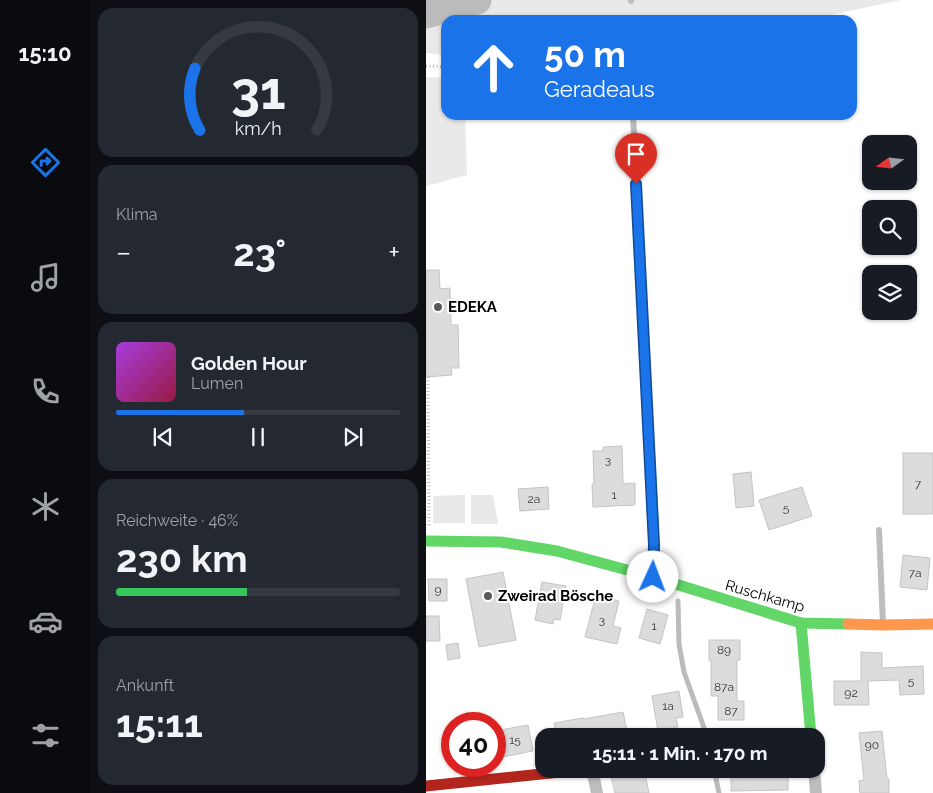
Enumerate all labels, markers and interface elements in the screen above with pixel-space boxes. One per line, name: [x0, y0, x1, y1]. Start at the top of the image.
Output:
text: 50 m: [544, 34, 626, 75]
icon: ahead: [461, 35, 526, 100]
text: 15:10: [19, 40, 71, 66]
text: 31: [231, 60, 285, 121]
text: Geradeaus: [544, 76, 655, 102]
text: km/h: [234, 118, 282, 139]
pin: [615, 133, 657, 184]
north arrow: [862, 135, 917, 190]
map controls: [862, 135, 917, 320]
icon: arrive: [622, 140, 650, 168]
icon: directions: [28, 145, 63, 180]
button: search: [862, 200, 917, 255]
text: Klima: [116, 205, 158, 224]
text: 23°: [233, 230, 286, 275]
text: −: [116, 236, 131, 269]
text: +: [388, 236, 400, 269]
icon: music: [28, 260, 63, 295]
button: layers: [862, 265, 917, 320]
place label: EDEKA: [448, 298, 498, 316]
marker: EDEKA: [432, 301, 444, 313]
text: Golden Hour: [191, 352, 307, 374]
icon: phone: [28, 374, 63, 409]
text: Lumen: [191, 374, 243, 393]
icon: previous: [149, 423, 177, 451]
icon: pause: [244, 423, 272, 451]
icon: next: [339, 423, 367, 451]
house number: 3: [605, 453, 611, 467]
house number: 7: [915, 477, 922, 491]
house number: 1: [611, 488, 617, 502]
icon: climate: [28, 489, 63, 524]
house number: 2a: [528, 492, 540, 506]
house number: 5: [783, 501, 790, 515]
text: Reichweite · 46%: [116, 511, 238, 530]
text: 230 km: [116, 536, 248, 581]
position arrow: [626, 550, 678, 602]
house number: 7a: [909, 566, 921, 580]
street label: Ruschkamp: [723, 576, 807, 616]
house number: 9: [434, 583, 442, 597]
place label: Zweirad Bösche: [498, 587, 613, 605]
marker: Zweirad Bösche: [482, 590, 494, 602]
icon: car: [28, 604, 63, 639]
house number: 3: [599, 613, 605, 627]
house number: 1: [651, 619, 657, 633]
house number: 89: [717, 643, 731, 657]
house number: 5: [908, 674, 915, 688]
text: Ankunft: [116, 676, 174, 695]
house number: 87a: [714, 680, 734, 694]
house number: 92: [844, 686, 858, 700]
house number: 1a: [662, 699, 674, 713]
text: 15:11: [116, 701, 203, 746]
house number: 87: [724, 704, 738, 718]
speed limit sign: 40: [441, 712, 506, 777]
icon: filters: [28, 718, 63, 753]
house number: 15: [509, 733, 521, 747]
house number: 90: [865, 738, 879, 752]
text: 15:11 · 1 Min. · 170 m: [592, 742, 768, 764]

